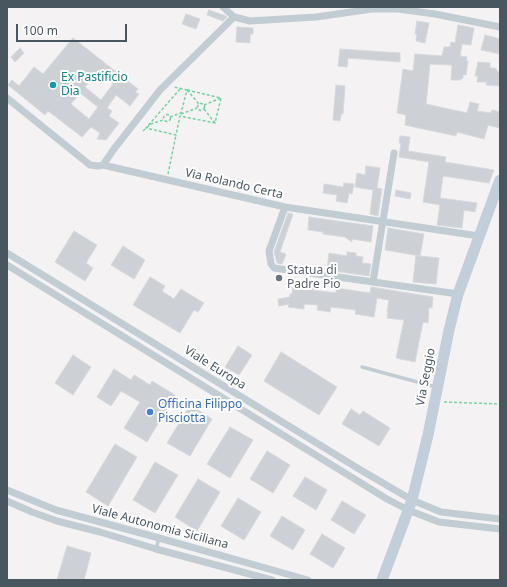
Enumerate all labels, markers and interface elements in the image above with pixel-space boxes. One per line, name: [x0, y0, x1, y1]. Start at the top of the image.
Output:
scale bar: [18, 16, 129, 42]
text: 100 m: [23, 22, 58, 39]
place label: Ex Pastificio Dia: [61, 71, 128, 99]
marker: Ex Pastificio Dia: [48, 80, 58, 90]
street label: Via Rolando Certa: [184, 166, 284, 202]
place label: Statua di Padre Pio: [287, 264, 341, 292]
marker: Statua di Padre Pio: [274, 273, 284, 283]
street label: Viale Europa: [181, 343, 249, 393]
street label: Via Seggio: [413, 347, 439, 407]
place label: Officina Filippo Pisciotta: [158, 398, 242, 426]
marker: Officina Filippo Pisciotta: [145, 407, 155, 417]
street label: Viale Autonomia Siciliana: [90, 502, 230, 552]

